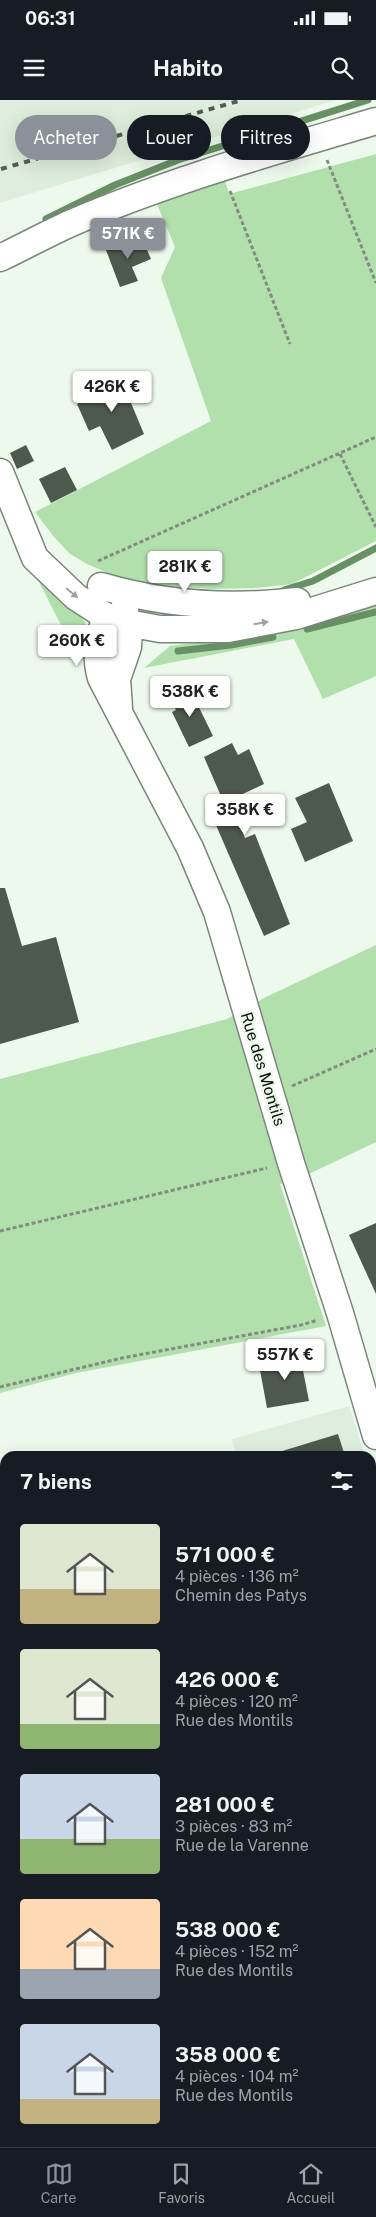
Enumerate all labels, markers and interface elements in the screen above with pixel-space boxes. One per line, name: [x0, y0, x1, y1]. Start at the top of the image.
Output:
text: 06:31: [25, 7, 76, 29]
icon: menu: [20, 54, 48, 82]
icon: search: [328, 54, 356, 82]
text: Habito: [153, 55, 223, 81]
chip: Acheter: [15, 115, 117, 160]
chip: Louer: [127, 115, 211, 160]
chip: Filtres: [221, 115, 310, 160]
pin: 571K €: [87, 218, 169, 260]
text: 571K €: [101, 224, 155, 243]
pin: 426K €: [71, 370, 153, 413]
text: 426K €: [84, 377, 140, 396]
pin: 281K €: [144, 550, 226, 593]
text: 281K €: [158, 557, 212, 576]
one-way arrow: [65, 587, 78, 598]
one-way arrow: [253, 619, 269, 627]
pin: 260K €: [36, 624, 118, 667]
text: 260K €: [49, 631, 105, 650]
pin: 538K €: [149, 676, 231, 718]
text: 538K €: [161, 682, 219, 701]
pin: 358K €: [204, 794, 286, 836]
text: 358K €: [216, 800, 274, 819]
street label: Rue des Montils: [237, 1010, 289, 1128]
pin: 557K €: [244, 1338, 326, 1381]
text: 557K €: [256, 1345, 314, 1364]
icon: filters: [328, 1467, 356, 1495]
text: 7 biens: [20, 1469, 92, 1494]
text: 571 000 €: [175, 1542, 275, 1567]
icon: home: [60, 1544, 120, 1604]
text: 4 pièces · 136 m²: [175, 1567, 299, 1586]
text: Chemin des Patys: [175, 1586, 307, 1605]
text: 426 000 €: [175, 1667, 280, 1692]
icon: home: [60, 1669, 120, 1729]
text: 4 pièces · 120 m²: [175, 1692, 298, 1711]
text: Rue des Montils: [175, 1711, 293, 1730]
text: 281 000 €: [175, 1792, 275, 1817]
icon: home: [60, 1794, 120, 1854]
text: 3 pièces · 83 m²: [175, 1817, 293, 1836]
text: Rue de la Varenne: [175, 1836, 309, 1855]
text: 538 000 €: [175, 1917, 281, 1942]
icon: home: [60, 1919, 120, 1979]
text: 4 pièces · 152 m²: [175, 1942, 298, 1961]
text: Rue des Montils: [175, 1961, 293, 1980]
text: 358 000 €: [175, 2042, 281, 2067]
icon: home: [60, 2044, 120, 2104]
text: 4 pièces · 104 m²: [175, 2067, 298, 2086]
text: Rue des Montils: [175, 2086, 293, 2105]
tab: Carte: [41, 2160, 77, 2206]
tab: Favoris: [158, 2160, 205, 2206]
tab: Accueil: [286, 2160, 335, 2206]

